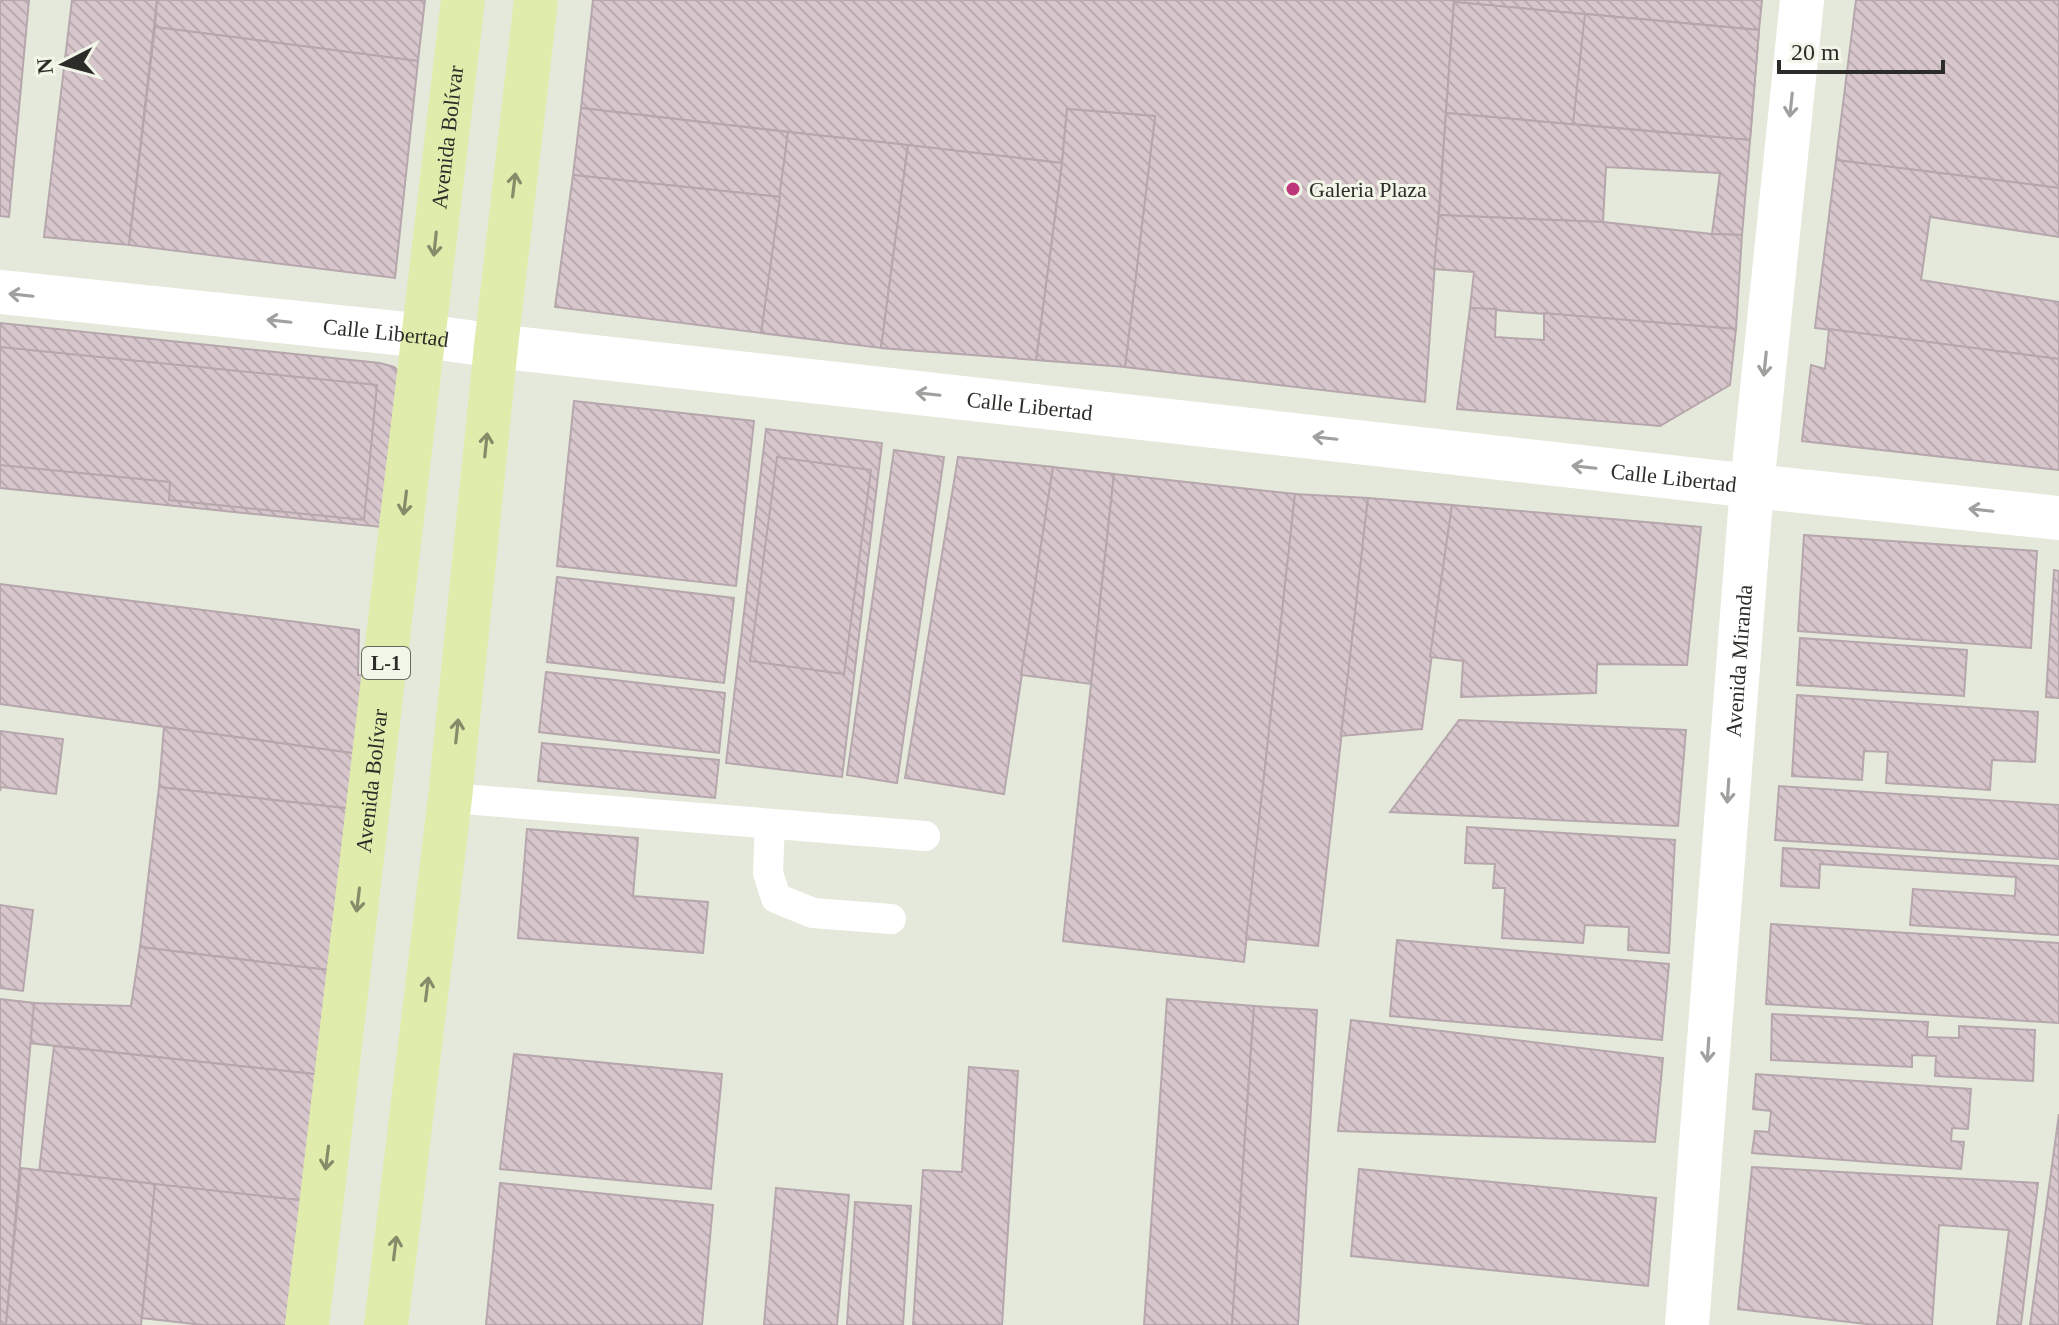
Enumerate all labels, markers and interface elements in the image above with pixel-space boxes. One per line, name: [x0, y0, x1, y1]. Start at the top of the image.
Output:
north arrow: [24, 24, 104, 104]
scale bar: [1779, 24, 1943, 74]
text: 20 m: [1791, 39, 1840, 65]
text: N: [31, 57, 58, 75]
street label: Avenida Bolívar: [426, 63, 468, 210]
one-way arrow: [1784, 92, 1799, 118]
one-way arrow: [507, 172, 522, 199]
place label: Galeria Plaza: [1309, 177, 1427, 202]
marker: Galeria Plaza: [1284, 180, 1302, 198]
one-way arrow: [428, 231, 443, 257]
one-way arrow: [8, 287, 35, 302]
one-way arrow: [266, 314, 293, 329]
street label: Calle Libertad: [322, 314, 450, 352]
one-way arrow: [1757, 350, 1772, 377]
one-way arrow: [915, 387, 942, 402]
street label: Calle Libertad: [965, 387, 1094, 425]
one-way arrow: [1312, 431, 1339, 446]
one-way arrow: [478, 432, 493, 459]
street label: Calle Libertad: [1609, 458, 1738, 497]
one-way arrow: [1571, 460, 1598, 475]
one-way arrow: [398, 489, 413, 516]
one-way arrow: [1968, 502, 1995, 517]
street label: Avenida Miranda: [1721, 584, 1757, 738]
road number: L-1: [362, 647, 410, 679]
street label: Avenida Bolívar: [351, 707, 393, 854]
one-way arrow: [449, 718, 464, 745]
one-way arrow: [1721, 777, 1736, 803]
one-way arrow: [350, 887, 365, 912]
one-way arrow: [419, 977, 434, 1003]
one-way arrow: [1700, 1036, 1715, 1063]
one-way arrow: [320, 1144, 335, 1171]
one-way arrow: [388, 1235, 403, 1261]

